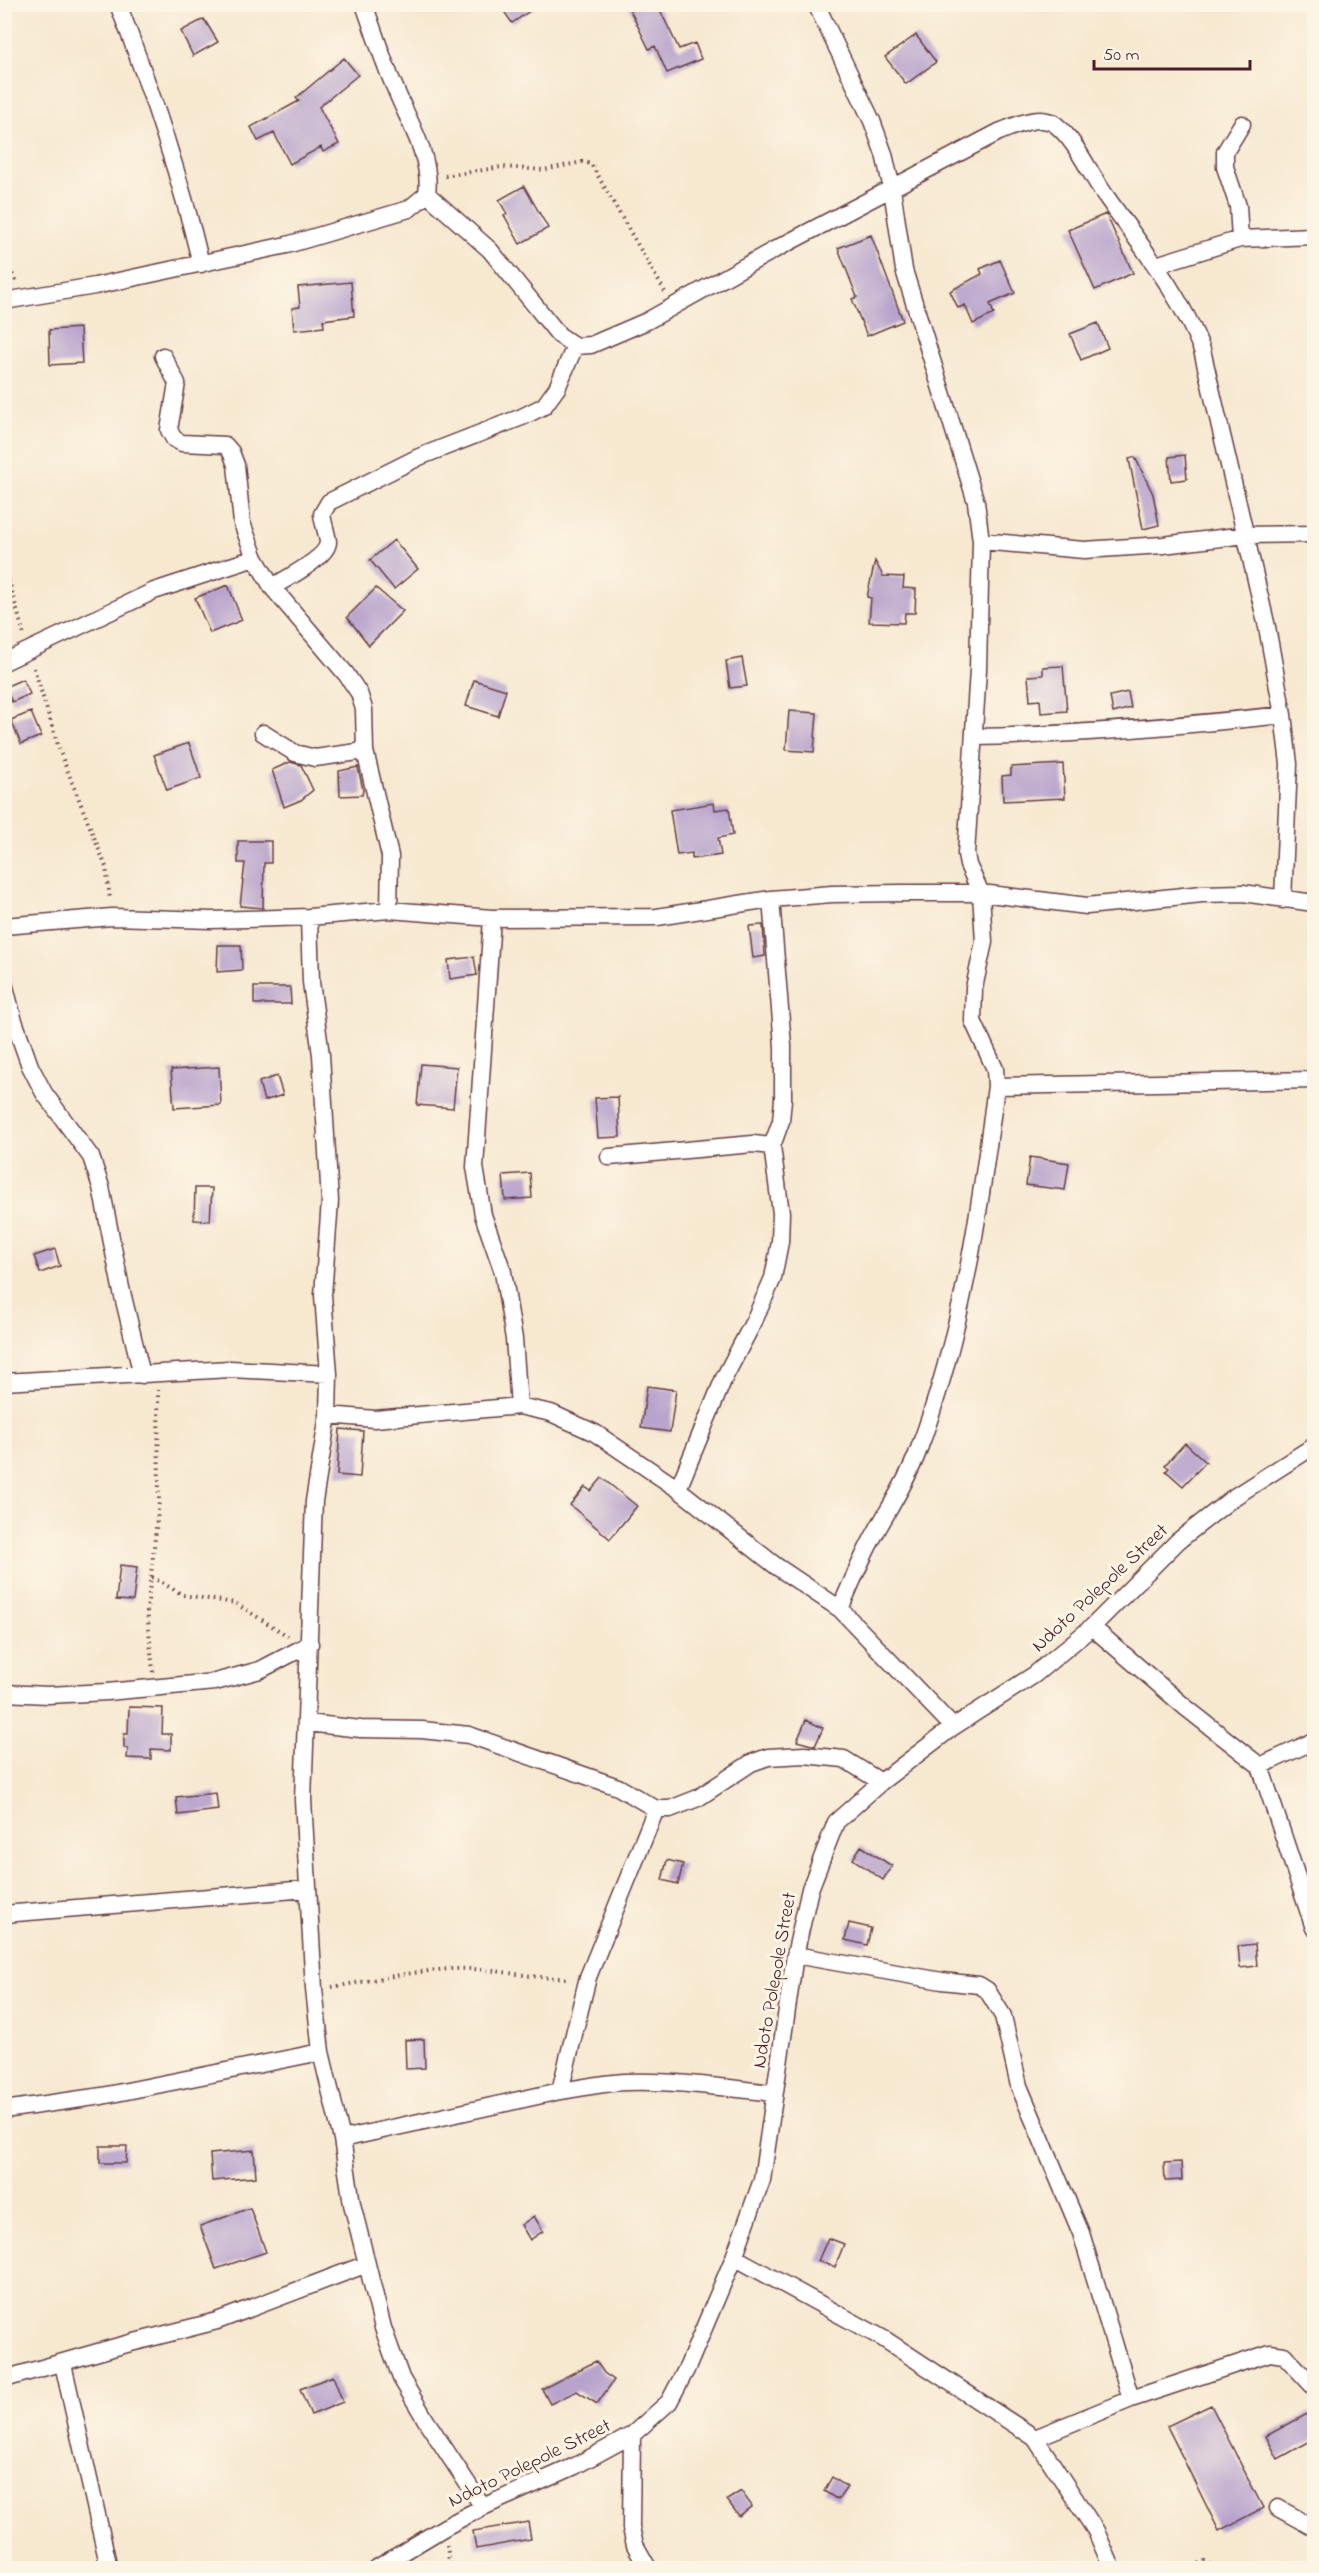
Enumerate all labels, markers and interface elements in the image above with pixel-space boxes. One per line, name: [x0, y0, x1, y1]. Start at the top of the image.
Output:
scale bar: [1094, 33, 1250, 71]
text: 50 m: [1103, 43, 1140, 69]
street label: Ndoto Polepole Street: [1026, 1517, 1176, 1660]
street label: Ndoto Polepole Street: [746, 1890, 805, 2071]
street label: Ndoto Polepole Street: [444, 2412, 617, 2516]

